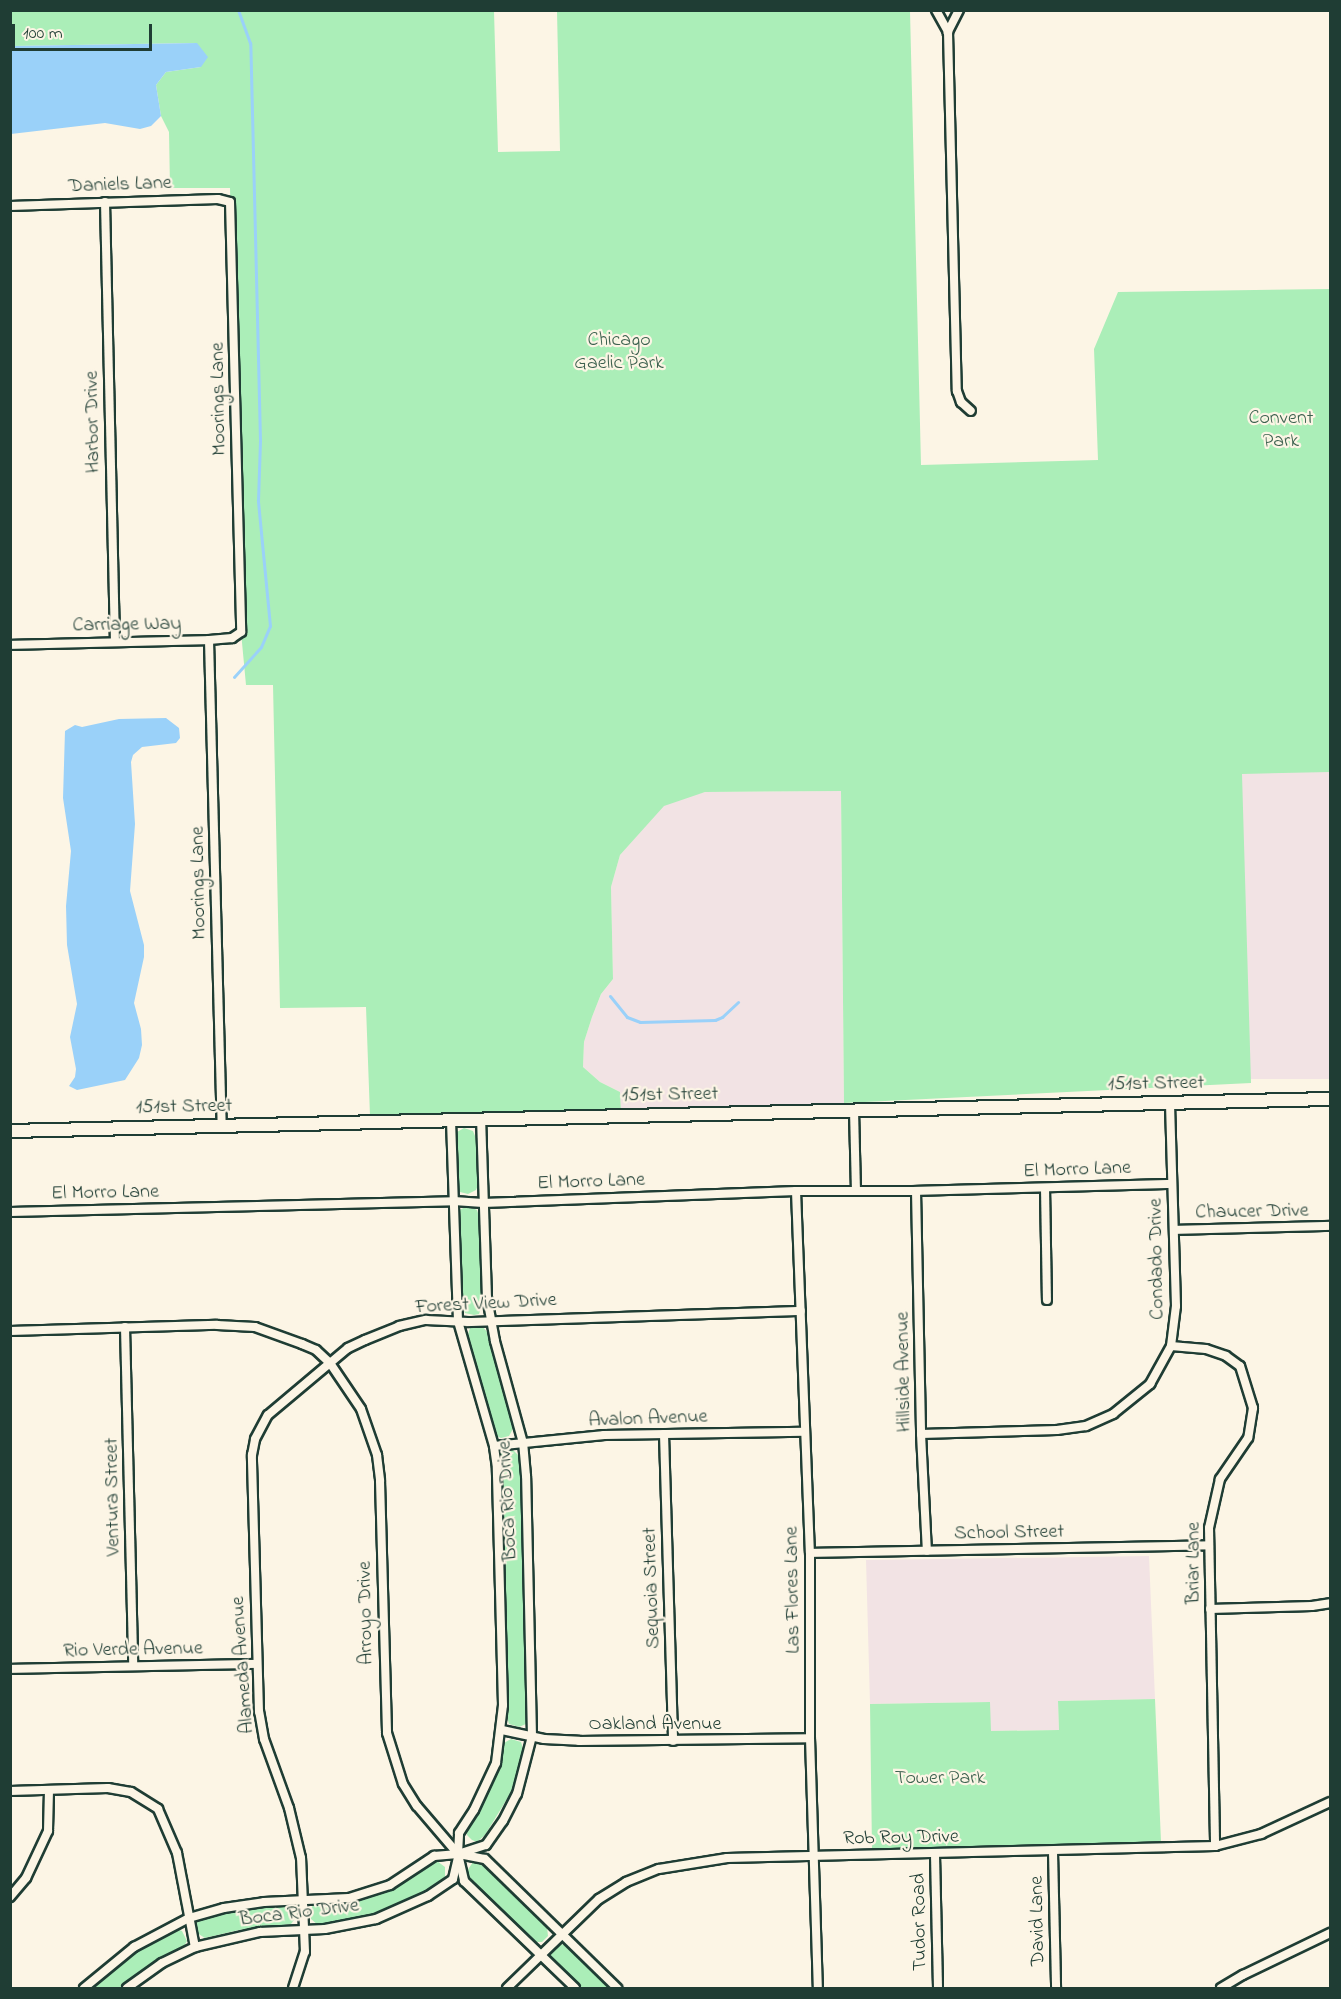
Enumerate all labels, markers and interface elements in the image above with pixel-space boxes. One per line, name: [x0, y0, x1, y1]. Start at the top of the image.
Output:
scale bar: [15, 12, 154, 50]
text: 100 m: [23, 21, 63, 47]
street label: Daniels Lane: [68, 171, 172, 199]
park label: Chicago Gaelic Park: [574, 328, 664, 375]
street label: Moorings Lane: [206, 342, 232, 456]
street label: Harbor Drive: [80, 371, 106, 473]
park label: Convent Park: [1248, 406, 1314, 453]
street label: Carriage Way: [72, 612, 182, 638]
street label: Moorings Lane: [186, 826, 212, 940]
street label: 151st Street: [1108, 1071, 1204, 1097]
street label: 151st Street: [622, 1082, 718, 1108]
street label: 151st Street: [136, 1094, 232, 1120]
street label: El Morro Lane: [1023, 1156, 1131, 1184]
street label: El Morro Lane: [537, 1168, 645, 1196]
street label: El Morro Lane: [51, 1180, 159, 1206]
street label: Condado Drive: [1144, 1198, 1170, 1320]
street label: Chaucer Drive: [1195, 1199, 1309, 1225]
street label: Forest View Drive: [415, 1288, 557, 1320]
street label: Hillside Avenue: [891, 1311, 917, 1433]
street label: Avalon Avenue: [588, 1405, 708, 1433]
street label: Ventura Street: [100, 1437, 126, 1557]
street label: Boca Rio Drive: [493, 1440, 523, 1562]
street label: School Street: [954, 1520, 1064, 1546]
street label: Briar Lane: [1182, 1522, 1206, 1604]
street label: Las Flores Lane: [780, 1526, 806, 1654]
street label: Sequoia Street: [638, 1527, 666, 1649]
street label: Arroyo Drive: [353, 1561, 379, 1665]
street label: Alameda Avenue: [226, 1595, 260, 1735]
street label: Rio Verde Avenue: [63, 1637, 203, 1663]
street label: Oakland Avenue: [589, 1712, 721, 1736]
park label: Tower Park: [895, 1766, 985, 1790]
street label: Rob Roy Drive: [843, 1825, 959, 1851]
street label: Tudor Road: [907, 1873, 933, 1971]
street label: David Lane: [1025, 1876, 1051, 1966]
street label: Boca Rio Drive: [238, 1894, 360, 1932]

